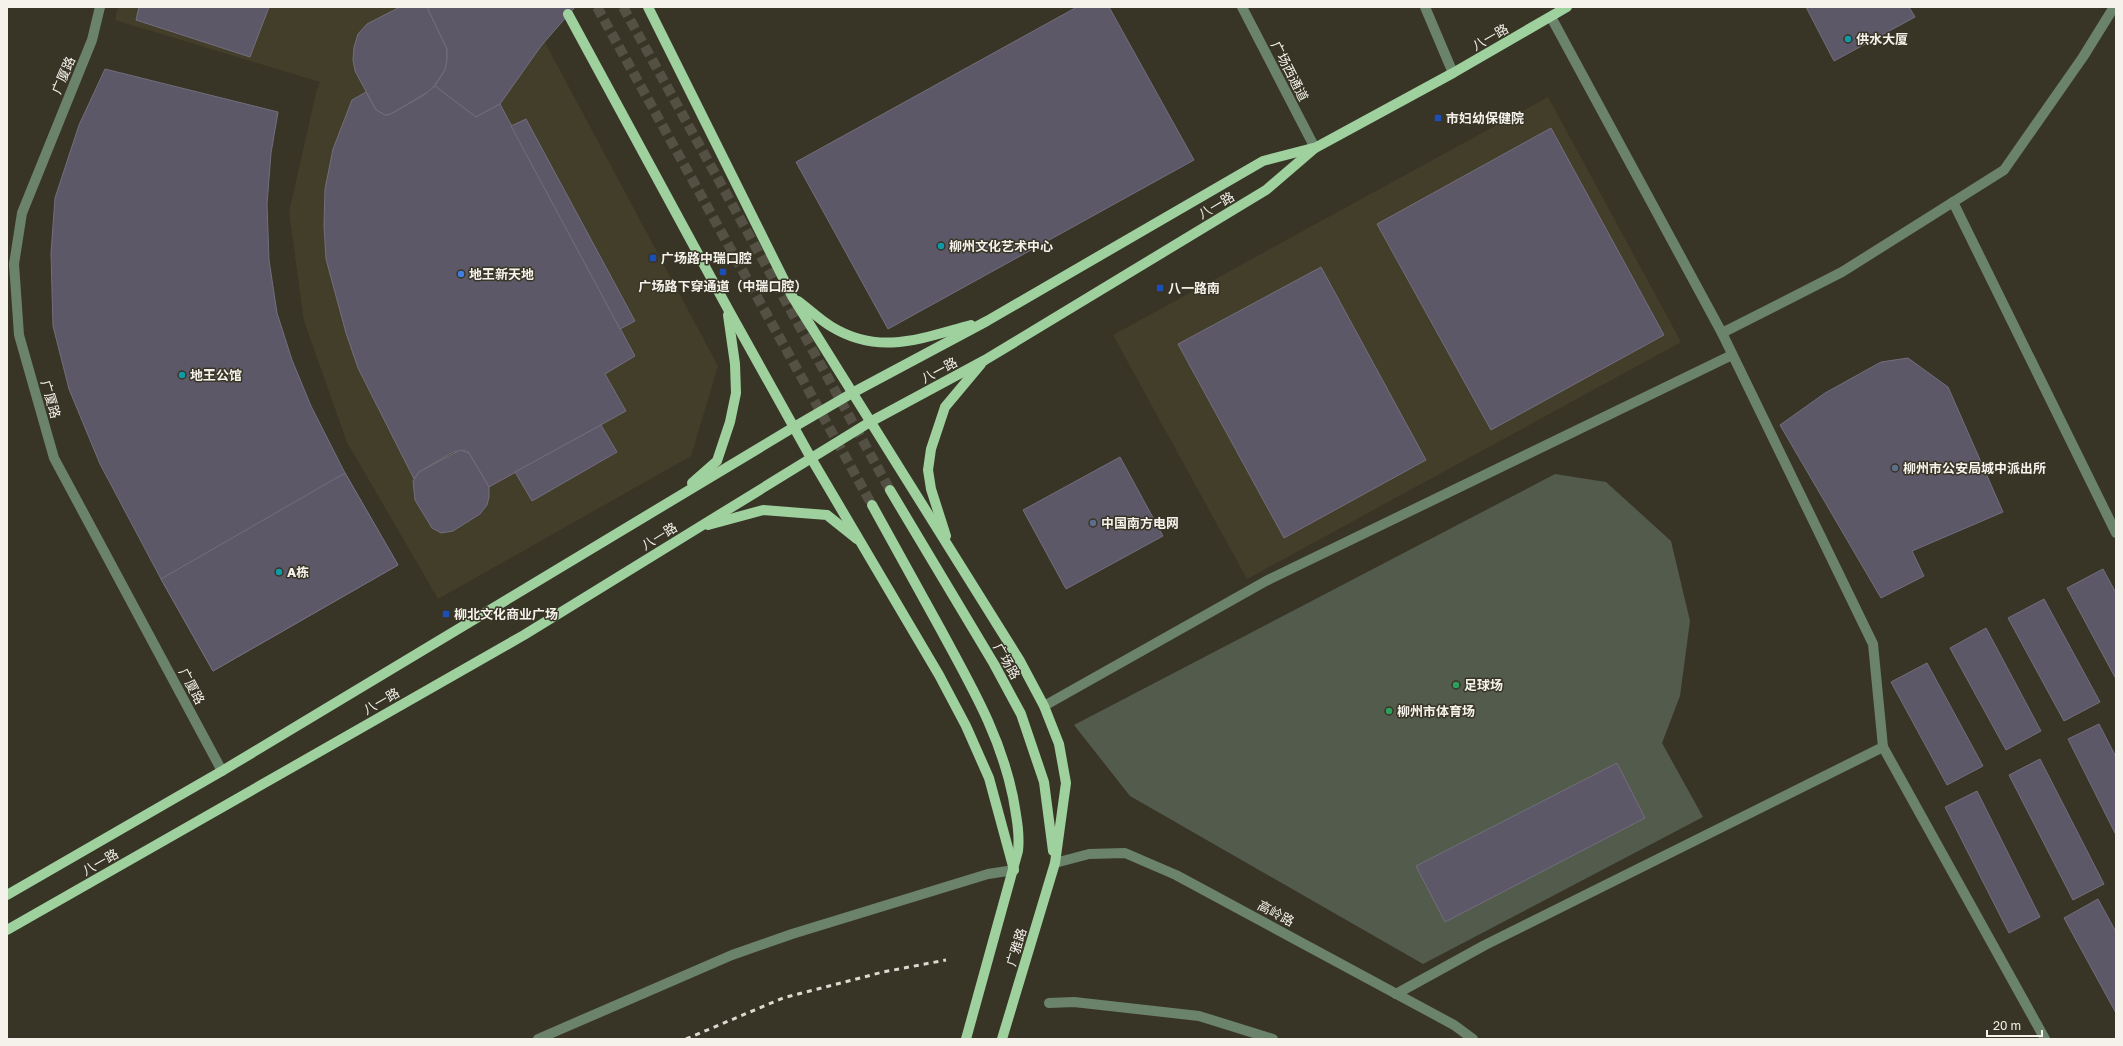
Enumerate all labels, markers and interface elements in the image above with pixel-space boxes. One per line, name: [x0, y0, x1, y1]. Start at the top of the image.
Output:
street label: 八一路: [1469, 20, 1511, 54]
place label: 供水大厦: [1856, 31, 1908, 47]
marker: 供水大厦: [1843, 34, 1853, 44]
street label: 广场西通道: [1268, 38, 1312, 104]
street label: 广厦路: [48, 54, 78, 96]
place label: 市妇幼保健院: [1446, 110, 1524, 126]
marker: 市妇幼保健院: [1433, 113, 1443, 123]
street label: 八一路: [1195, 188, 1237, 222]
place label: 柳州文化艺术中心: [949, 238, 1053, 254]
marker: 柳州文化艺术中心: [936, 241, 946, 251]
place label: 广场路中瑞口腔: [661, 250, 752, 266]
marker: 广场路中瑞口腔: [648, 253, 658, 263]
place label: 地王新天地: [469, 266, 534, 282]
marker: 广场路下穿通道（中瑞口腔）: [718, 267, 728, 277]
marker: 地王新天地: [456, 269, 466, 279]
place label: 广场路下穿通道（中瑞口腔）: [638, 278, 808, 294]
place label: 八一路南: [1168, 280, 1220, 296]
marker: 八一路南: [1155, 283, 1165, 293]
street label: 八一路: [918, 354, 960, 386]
place label: 地王公馆: [190, 367, 242, 383]
marker: 地王公馆: [177, 370, 187, 380]
street label: 广厦路: [38, 378, 64, 420]
place label: 柳州市公安局城中派出所: [1903, 460, 2046, 476]
marker: 柳州市公安局城中派出所: [1890, 463, 1900, 473]
place label: 中国南方电网: [1101, 515, 1179, 531]
marker: 中国南方电网: [1088, 518, 1098, 528]
street label: 八一路: [638, 519, 680, 553]
place label: A栋: [287, 564, 309, 580]
marker: A栋: [274, 567, 284, 577]
place label: 柳北文化商业广场: [454, 606, 558, 622]
marker: 柳北文化商业广场: [441, 609, 451, 619]
street label: 广场路: [990, 640, 1024, 682]
street label: 广厦路: [176, 665, 208, 707]
place label: 足球场: [1464, 677, 1503, 693]
marker: 足球场: [1451, 680, 1461, 690]
street label: 八一路: [360, 684, 402, 718]
place label: 柳州市体育场: [1397, 703, 1475, 719]
marker: 柳州市体育场: [1384, 706, 1394, 716]
street label: 八一路: [79, 845, 121, 879]
street label: 高岭路: [1255, 897, 1297, 929]
street label: 广雅路: [1003, 926, 1029, 968]
scale bar: [1987, 1012, 2042, 1038]
text: 20 m: [1993, 1018, 2021, 1033]

